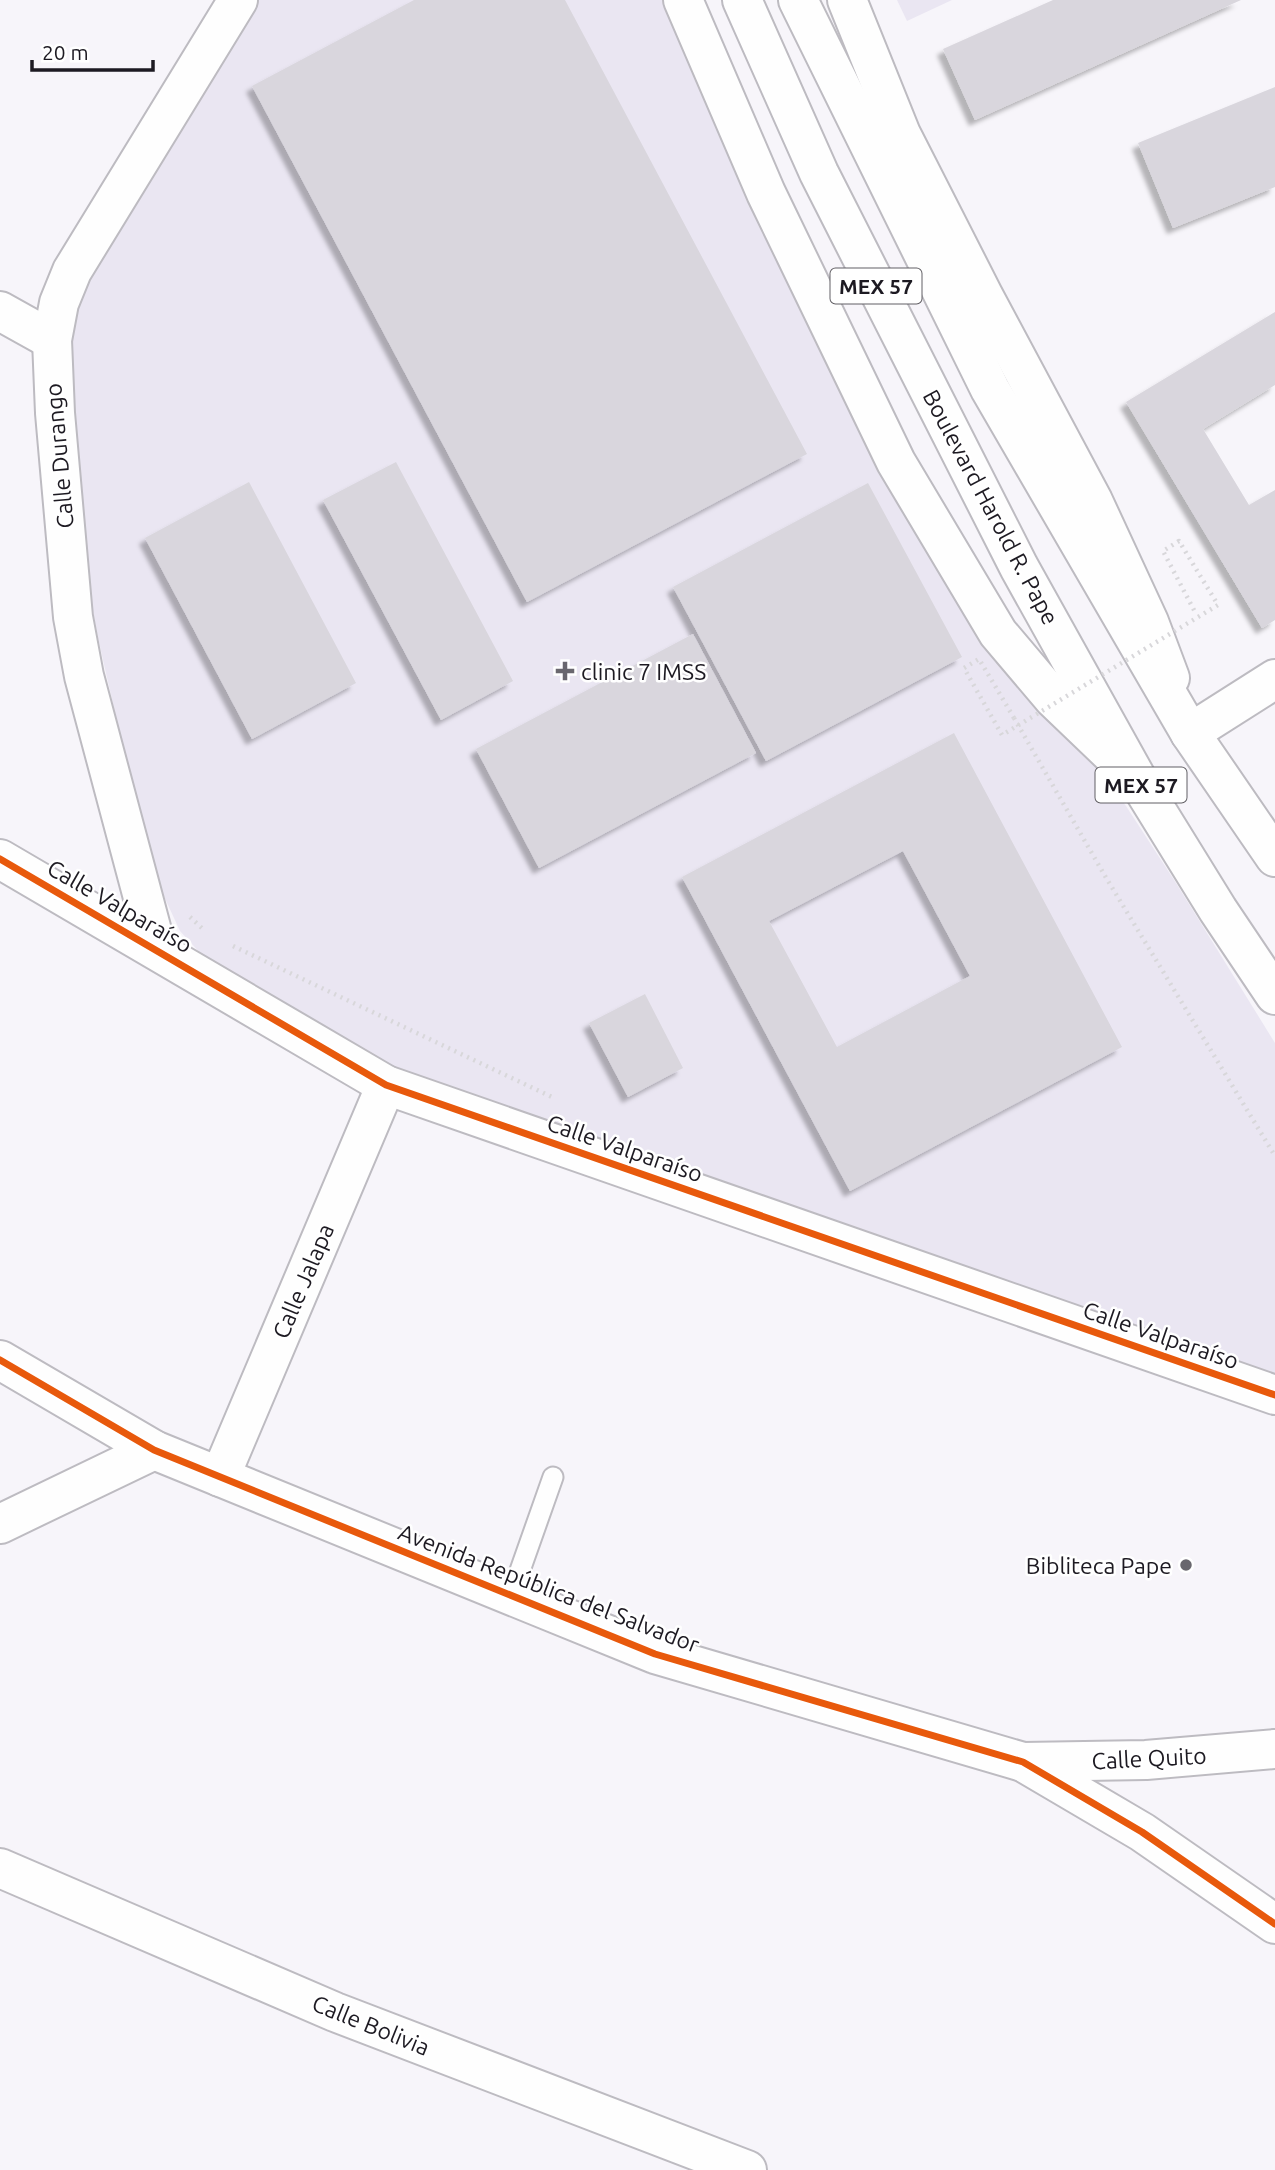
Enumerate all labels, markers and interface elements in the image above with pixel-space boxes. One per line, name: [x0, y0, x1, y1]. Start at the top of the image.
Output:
scale bar: [32, 28, 152, 72]
text: 20 m: [42, 40, 89, 64]
road number: MEX 57: [830, 268, 922, 304]
street label: Calle Durango: [40, 382, 78, 530]
street label: Boulevard Harold R. Pape: [918, 385, 1064, 629]
place label: clinic 7 IMSS: [581, 659, 706, 684]
marker: clinic 7 IMSS: [555, 661, 575, 681]
road number: MEX 57: [1096, 768, 1186, 802]
street label: Calle Valparaíso: [43, 854, 197, 958]
street label: Calle Valparaíso: [544, 1110, 706, 1186]
street label: Calle Jalapa: [268, 1220, 338, 1342]
street label: Calle Valparaíso: [1080, 1297, 1242, 1373]
street label: Avenida República del Salvador: [395, 1519, 703, 1657]
place label: Bibliteca Pape: [1026, 1553, 1172, 1578]
marker: Bibliteca Pape: [1178, 1557, 1194, 1573]
street label: Calle Quito: [1091, 1743, 1207, 1773]
street label: Calle Bolivia: [309, 1990, 433, 2060]

